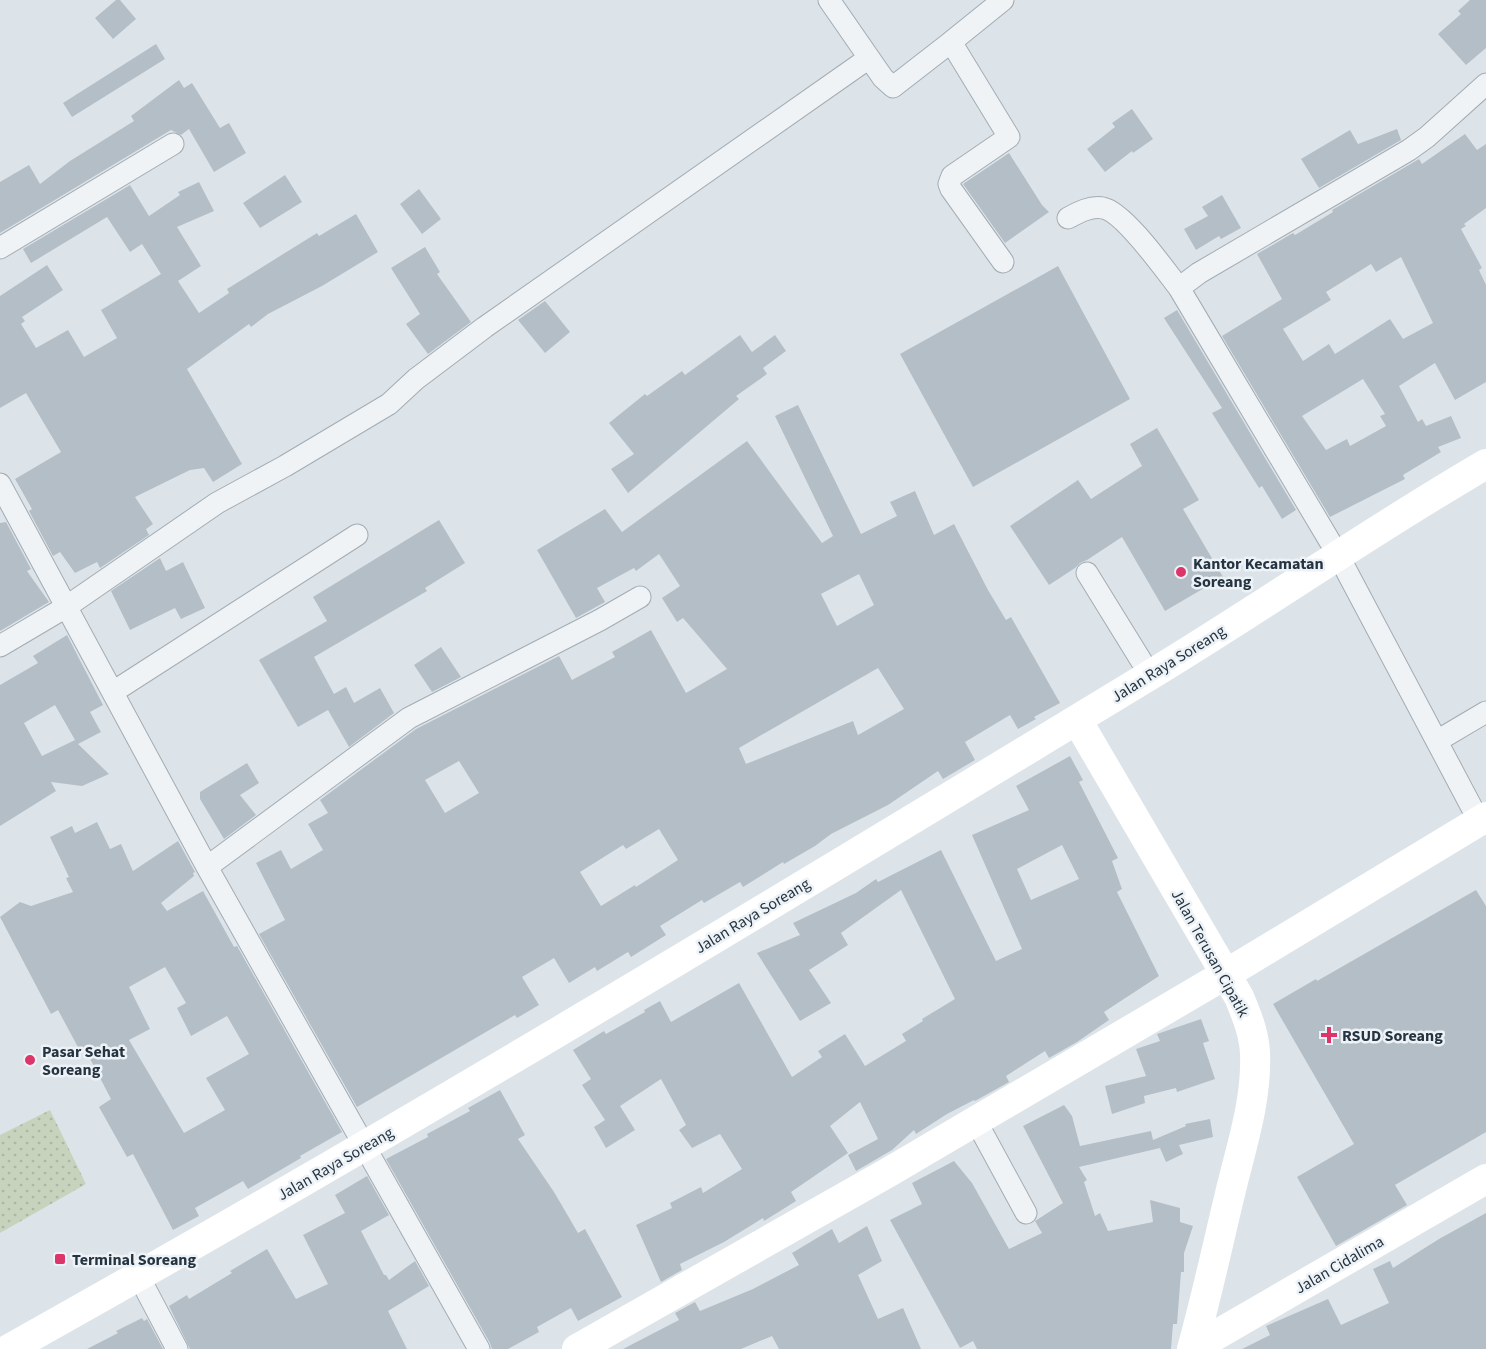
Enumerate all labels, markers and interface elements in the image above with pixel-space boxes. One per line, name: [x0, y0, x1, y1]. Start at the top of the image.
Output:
place label: Kantor Kecamatan Soreang: [1193, 553, 1324, 593]
marker: Kantor Kecamatan Soreang: [1174, 565, 1188, 579]
street label: Jalan Raya Soreang: [1107, 620, 1230, 708]
street label: Jalan Raya Soreang: [691, 873, 814, 959]
street label: Jalan Terusan Cipatik: [1166, 886, 1254, 1021]
place label: RSUD Soreang: [1342, 1025, 1443, 1047]
marker: RSUD Soreang: [1320, 1026, 1338, 1044]
place label: Pasar Sehat Soreang: [42, 1041, 125, 1081]
marker: Pasar Sehat Soreang: [23, 1053, 37, 1067]
street label: Jalan Raya Soreang: [273, 1122, 398, 1206]
street label: Jalan Cidalima: [1291, 1231, 1388, 1299]
place label: Terminal Soreang: [72, 1249, 197, 1271]
marker: Terminal Soreang: [53, 1252, 67, 1266]

